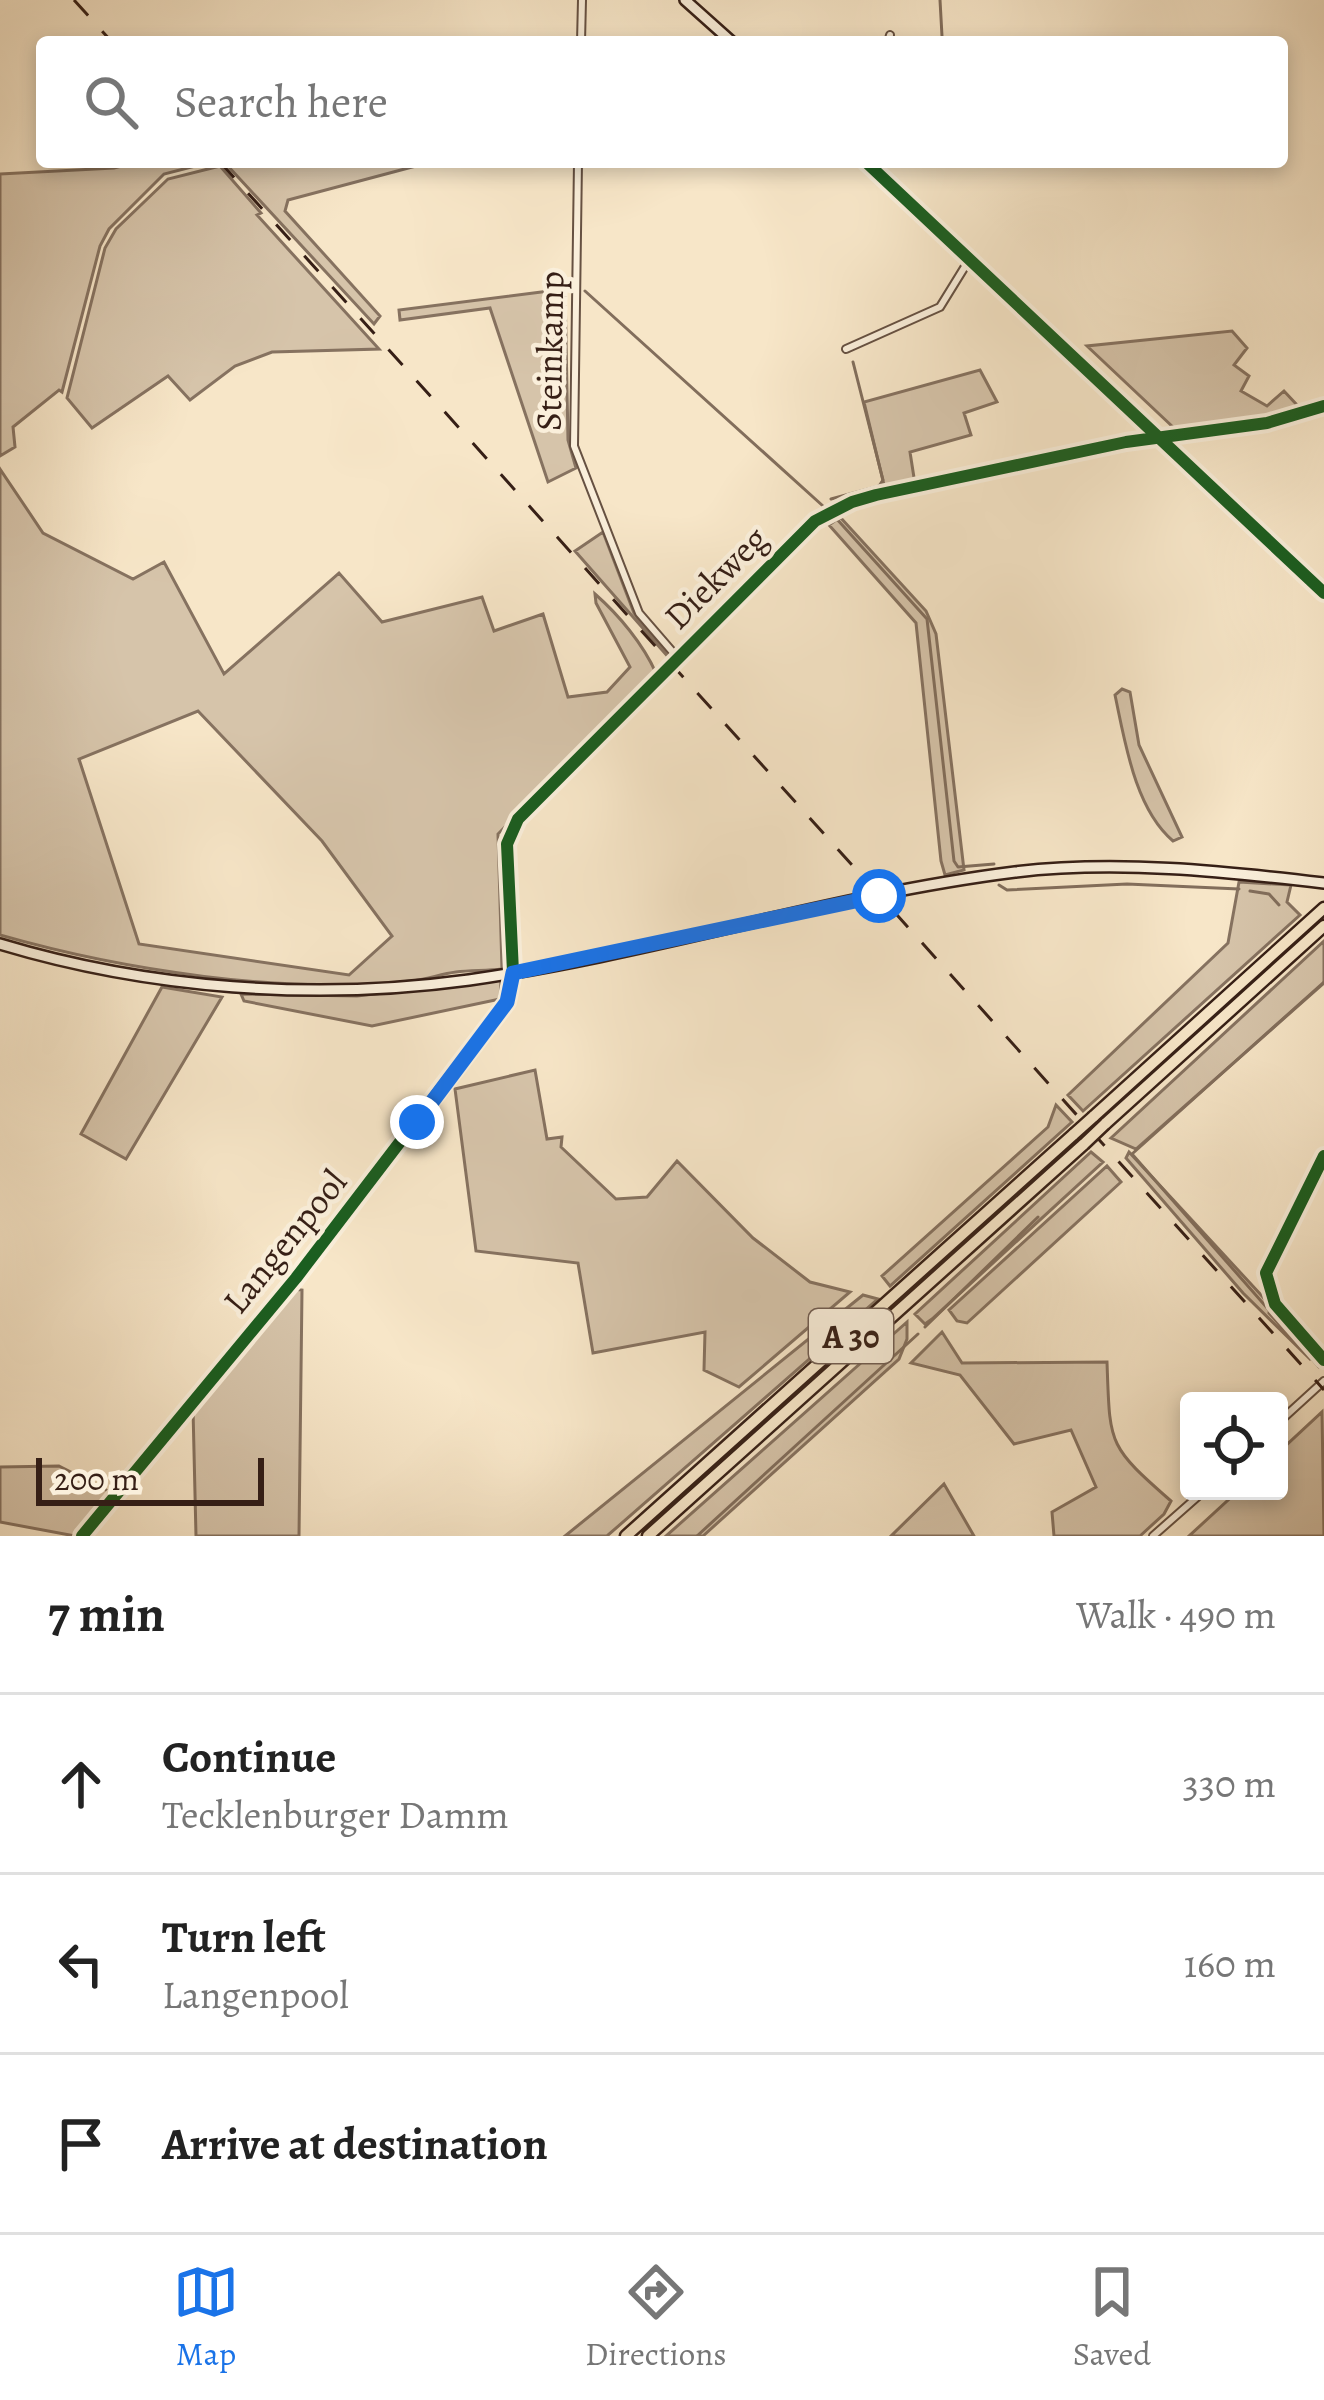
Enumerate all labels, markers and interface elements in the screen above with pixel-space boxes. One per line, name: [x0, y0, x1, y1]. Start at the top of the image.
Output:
search box: [36, 36, 1288, 168]
icon: search: [78, 69, 144, 135]
text: Search here: [174, 71, 388, 133]
street label: Steinkamp: [524, 271, 575, 431]
street label: Diekweg: [653, 515, 778, 640]
route start: [852, 869, 906, 923]
route end: [390, 1095, 444, 1149]
street label: Langenpool: [211, 1159, 358, 1324]
road number: A 30: [809, 1309, 893, 1363]
map controls: [1180, 1392, 1288, 1500]
button: locate: [1180, 1392, 1288, 1500]
scale bar: [36, 1452, 264, 1505]
text: 200 m: [54, 1456, 139, 1501]
text: 7 min: [48, 1579, 165, 1649]
text: Walk · 490 m: [1076, 1588, 1276, 1641]
text: Continue: [162, 1726, 336, 1788]
icon: ahead: [48, 1751, 114, 1817]
text: 330 m: [1183, 1757, 1276, 1810]
text: Tecklenburger Damm: [162, 1788, 509, 1841]
text: Turn left: [162, 1906, 326, 1968]
icon: left: [48, 1931, 114, 1997]
text: 160 m: [1184, 1937, 1276, 1990]
text: Langenpool: [162, 1968, 349, 2021]
icon: arrive: [48, 2111, 114, 2177]
text: Arrive at destination: [162, 2113, 548, 2175]
tab: Map: [173, 2259, 239, 2376]
tab: Directions: [585, 2259, 727, 2376]
tab: Saved: [1073, 2259, 1151, 2376]

